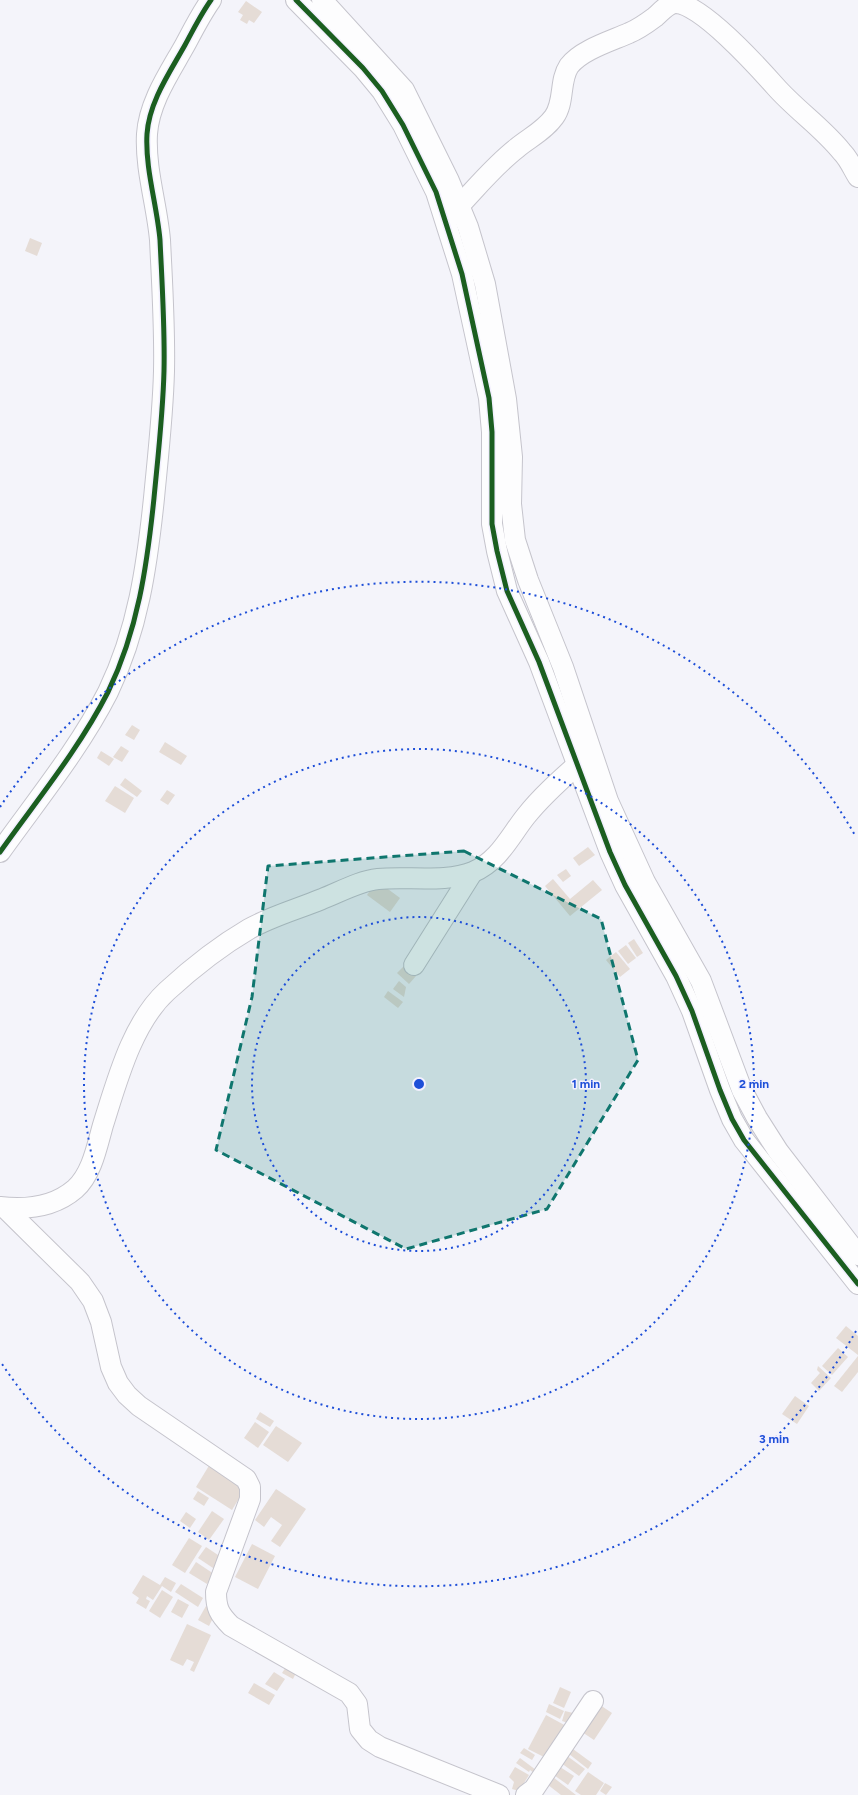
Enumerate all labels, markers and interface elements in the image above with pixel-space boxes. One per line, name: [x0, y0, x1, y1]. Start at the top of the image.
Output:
centre of rings: [412, 1077, 426, 1091]
text: 1 min: [572, 1077, 600, 1091]
text: 2 min: [739, 1077, 769, 1091]
text: 3 min: [759, 1432, 789, 1446]

